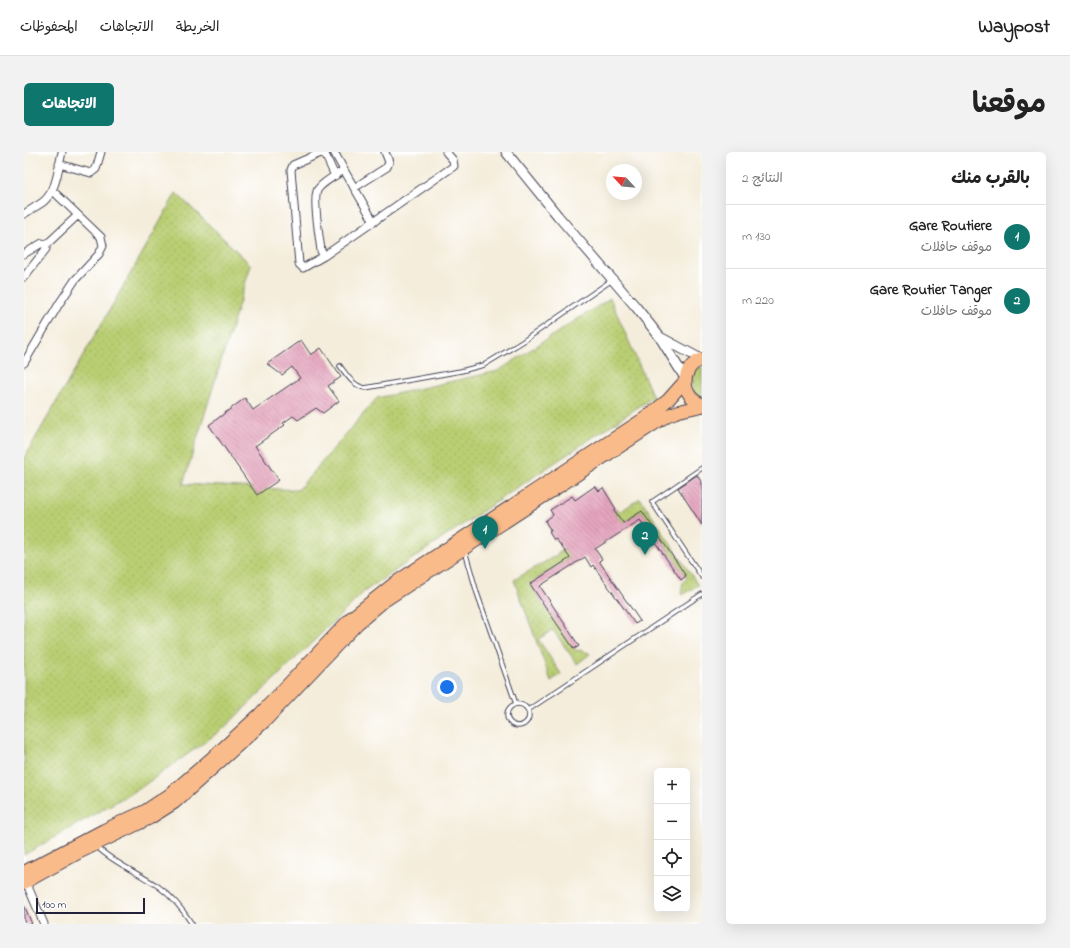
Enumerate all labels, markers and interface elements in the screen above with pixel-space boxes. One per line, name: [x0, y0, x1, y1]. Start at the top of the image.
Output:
text: Waypost: [978, 14, 1050, 41]
text: المحفوظات: [20, 17, 78, 38]
text: الاتجاهات: [100, 17, 154, 38]
text: الخريطة: [176, 17, 219, 38]
button: الاتجاهات: [24, 83, 114, 126]
text: موقعنا: [972, 85, 1046, 126]
north arrow: [606, 164, 642, 200]
text: بالقرب منك: [951, 166, 1030, 191]
text: النتائج: 2: [742, 169, 783, 188]
text: Gare Routiere: [909, 215, 992, 237]
text: 130 m: [742, 227, 770, 246]
text: 1: [1015, 227, 1019, 246]
text: موقف حافلات: [921, 238, 992, 257]
text: Gare Routier Tanger: [870, 279, 992, 301]
text: 220 m: [742, 291, 774, 310]
text: 2: [1014, 291, 1020, 310]
text: موقف حافلات: [921, 302, 992, 321]
pin: 1: [472, 516, 498, 549]
pin: 2: [632, 522, 658, 555]
your location: [437, 677, 457, 697]
map controls: [654, 768, 690, 912]
button: +: [654, 768, 690, 804]
button: −: [654, 804, 690, 840]
button: locate: [654, 840, 690, 876]
button: layers: [654, 876, 690, 912]
scale bar: [36, 896, 145, 915]
text: 100 m: [42, 897, 66, 913]

